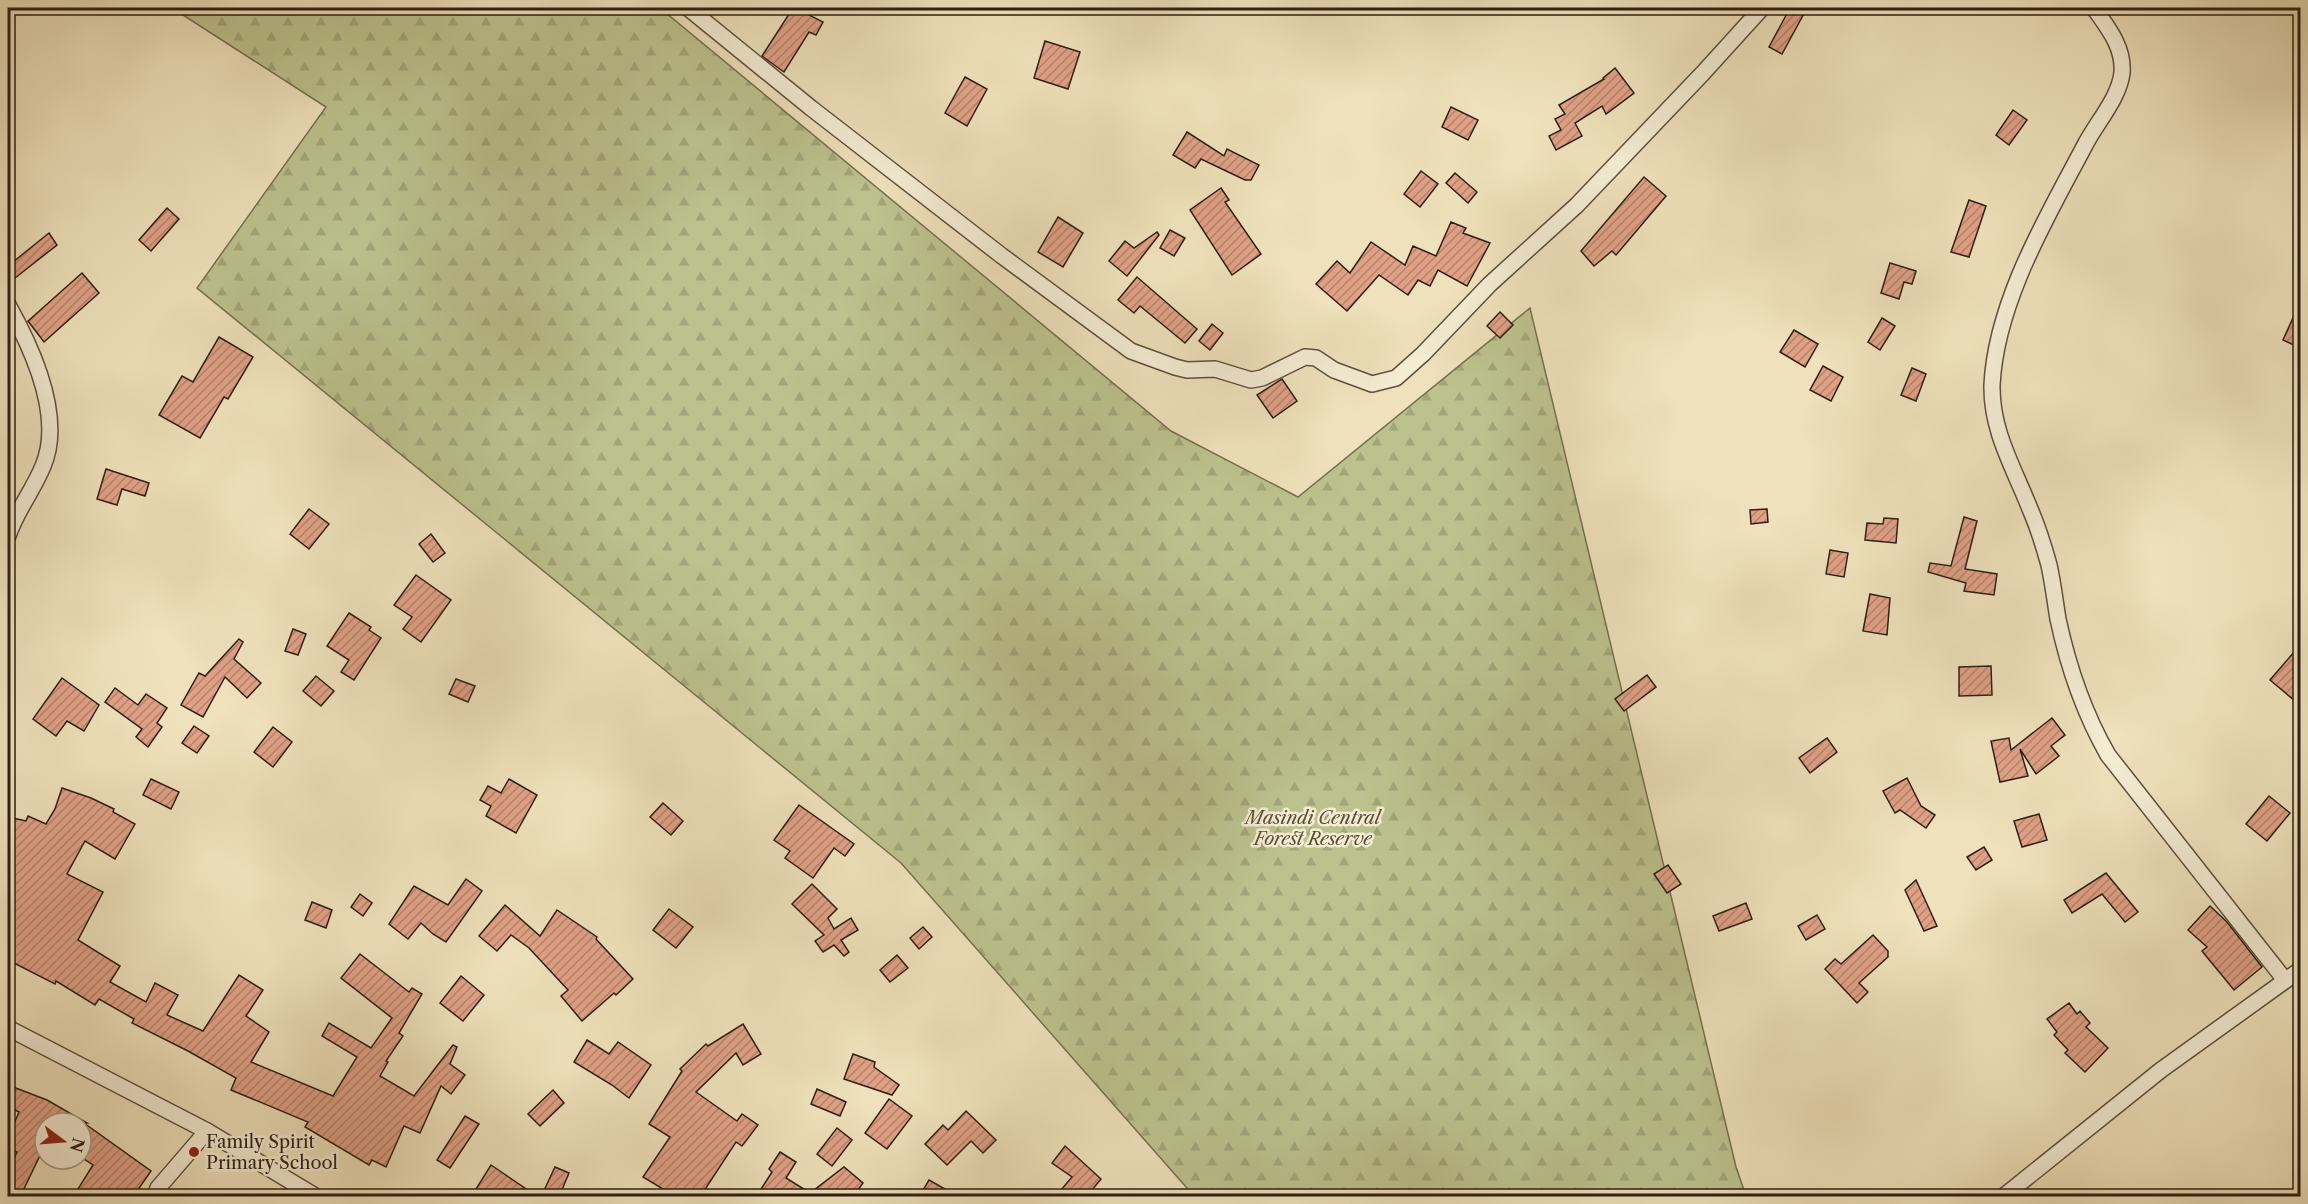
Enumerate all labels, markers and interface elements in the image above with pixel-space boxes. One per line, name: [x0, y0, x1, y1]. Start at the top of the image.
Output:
park label: Masindi Central Forest Reserve: [1243, 807, 1383, 850]
north arrow: [33, 1111, 93, 1171]
place label: Family Spirit Primary School: [206, 1131, 338, 1174]
text: N: [66, 1136, 89, 1155]
marker: Family Spirit Primary School: [187, 1145, 201, 1159]

